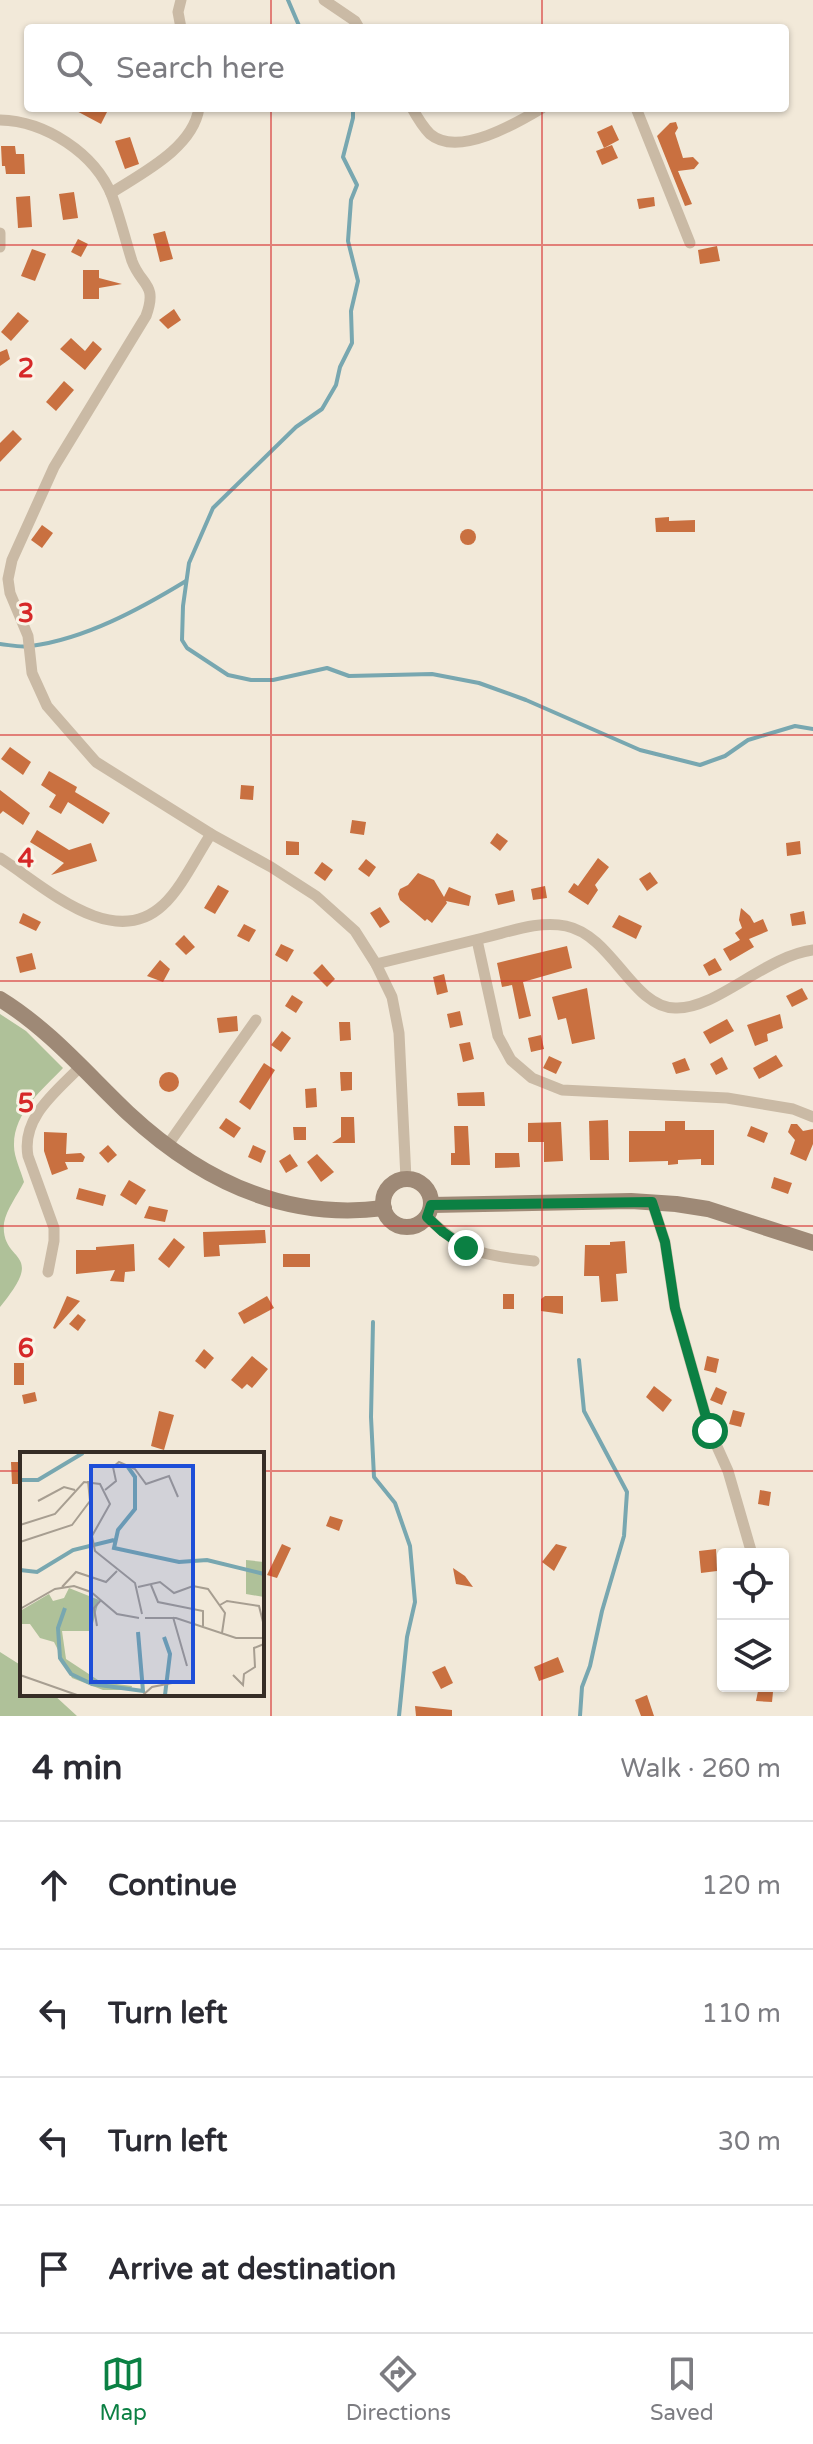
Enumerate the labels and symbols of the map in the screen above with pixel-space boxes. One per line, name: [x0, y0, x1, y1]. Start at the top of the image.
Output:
text: 2: [18, 353, 34, 384]
text: 3: [18, 598, 34, 629]
text: 4: [18, 843, 34, 874]
text: 5: [18, 1088, 34, 1119]
route end: [448, 1230, 484, 1266]
text: 6: [18, 1333, 34, 1364]
route start: [692, 1413, 728, 1449]
inset map: [20, 1452, 264, 1696]

